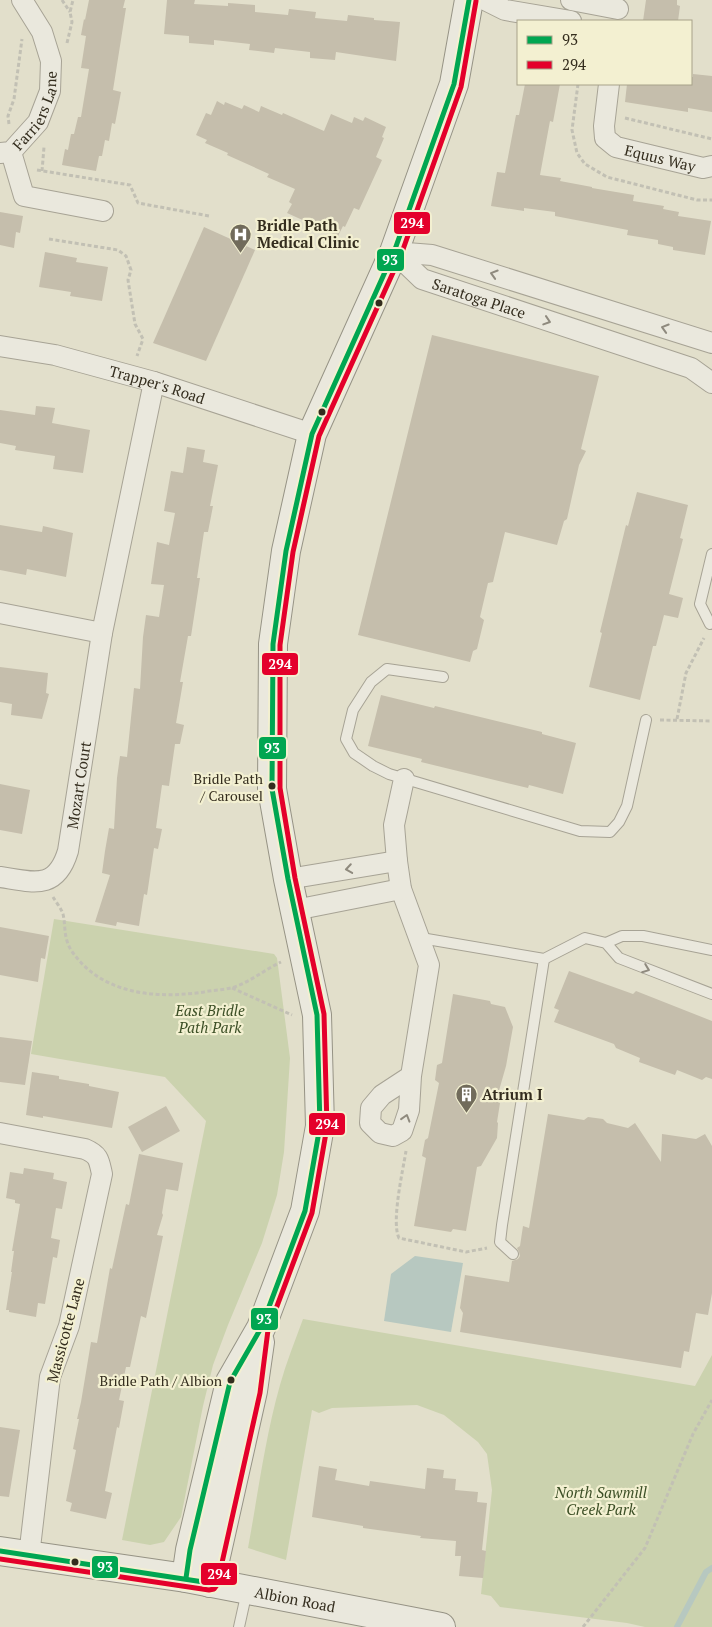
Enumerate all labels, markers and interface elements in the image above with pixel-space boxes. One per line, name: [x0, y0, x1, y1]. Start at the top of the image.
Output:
legend: [517, 20, 692, 85]
text: 93: [562, 29, 578, 49]
text: 294: [562, 54, 586, 74]
street label: Farriers Lane: [8, 71, 61, 154]
street label: Equus Way: [623, 139, 698, 176]
line badge: 294: [393, 211, 431, 235]
text: 294: [400, 213, 424, 232]
place label: Bridle Path Medical Clinic: [257, 215, 359, 252]
hospital icon: Bridle Path Medical Clinic: [229, 222, 253, 253]
line badge: 93: [376, 248, 405, 272]
text: 93: [382, 250, 398, 269]
one-way arrow: [490, 270, 498, 280]
street label: Saratoga Place: [430, 273, 528, 323]
unlabelled marker: [374, 298, 384, 308]
one-way arrow: [543, 315, 551, 325]
one-way arrow: [662, 324, 670, 334]
street label: Trapper's Road: [107, 360, 208, 408]
unlabelled marker: [317, 407, 327, 417]
line badge: 294: [261, 652, 299, 676]
text: 294: [268, 654, 292, 673]
line badge: 93: [258, 736, 287, 760]
text: 93: [264, 738, 280, 757]
street label: Mozart Court: [62, 739, 95, 830]
place label: Bridle Path / Carousel: [194, 769, 263, 805]
marker: Bridle Path / Carousel: [267, 781, 277, 791]
one-way arrow: [344, 864, 353, 874]
one-way arrow: [641, 962, 650, 973]
park label: East Bridle Path Park: [174, 1000, 245, 1037]
building icon: Atrium I: [454, 1082, 478, 1113]
place label: Atrium I: [482, 1084, 543, 1104]
line badge: 294: [308, 1112, 346, 1136]
text: 294: [315, 1114, 339, 1133]
one-way arrow: [400, 1115, 410, 1123]
street label: Massicotte Lane: [41, 1275, 89, 1385]
line badge: 93: [250, 1307, 279, 1331]
text: 93: [256, 1309, 272, 1328]
place label: Bridle Path / Albion: [100, 1371, 223, 1390]
marker: Bridle Path / Albion: [226, 1375, 236, 1385]
park label: North Sawmill Creek Park: [554, 1482, 648, 1519]
line badge: 93: [91, 1555, 119, 1579]
unlabelled marker: [70, 1557, 80, 1567]
text: 93: [97, 1557, 113, 1576]
line badge: 294: [200, 1562, 238, 1586]
text: 294: [207, 1564, 231, 1583]
street label: Albion Road: [253, 1581, 337, 1616]

